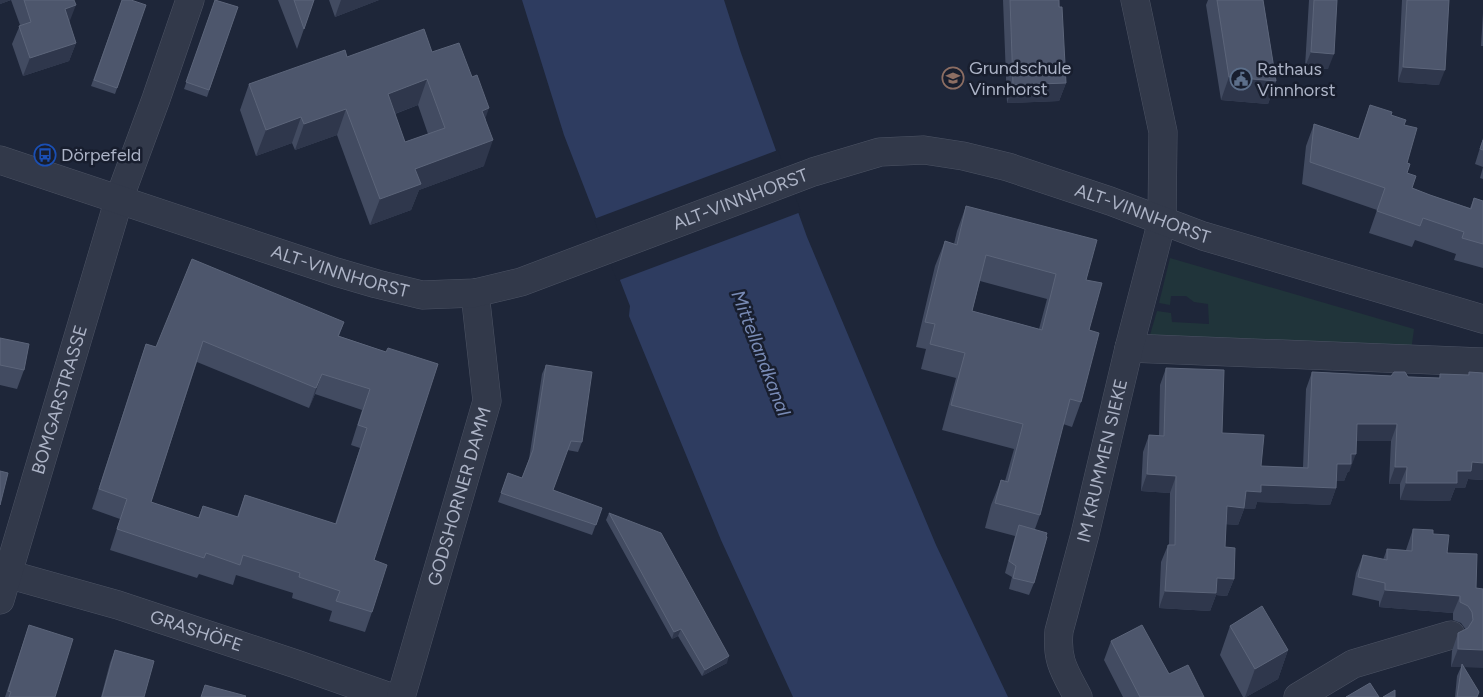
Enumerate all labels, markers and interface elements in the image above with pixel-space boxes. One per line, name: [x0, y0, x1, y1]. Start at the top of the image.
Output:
place label: Grundschule Vinnhorst: [969, 57, 1072, 100]
place label: Rathaus Vinnhorst: [1257, 58, 1336, 101]
school or university icon: Grundschule Vinnhorst: [941, 66, 965, 90]
public building icon: Rathaus Vinnhorst: [1229, 67, 1253, 91]
bus stop icon: Dörpefeld: [33, 143, 57, 167]
place label: Dörpefeld: [61, 144, 141, 166]
street label: ALT-VINNHORST: [670, 164, 811, 235]
street label: ALT-VINNHORST: [1072, 179, 1213, 249]
street label: ALT-VINNHORST: [268, 240, 411, 302]
water label: Mittellandkanal: [726, 287, 796, 420]
street label: BOMGARSTRASSE: [27, 322, 92, 477]
street label: IM KRUMMEN SIEKE: [1072, 377, 1132, 545]
street label: GODSHORNER DAMM: [423, 404, 496, 588]
street label: GRASHÖFE: [147, 605, 245, 657]

